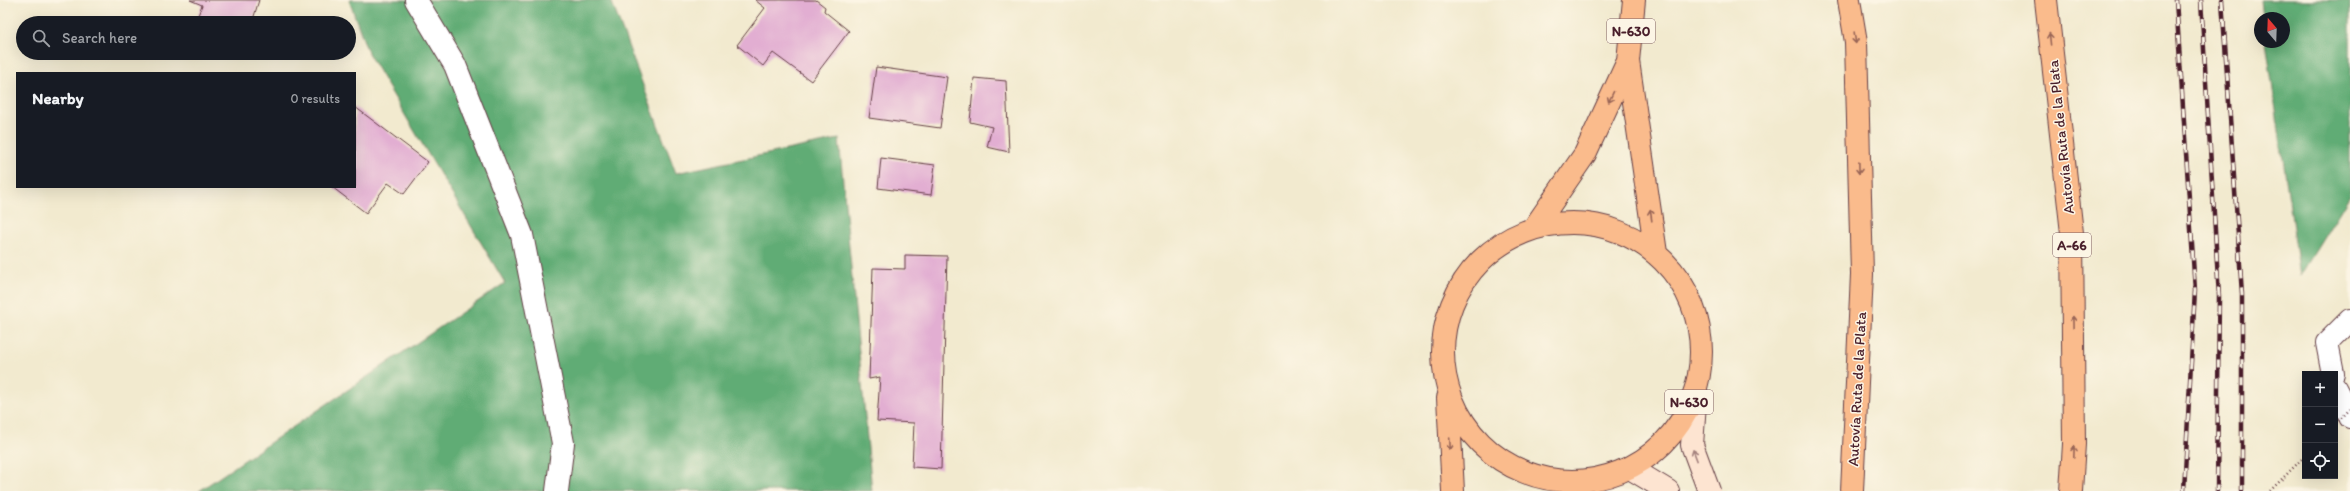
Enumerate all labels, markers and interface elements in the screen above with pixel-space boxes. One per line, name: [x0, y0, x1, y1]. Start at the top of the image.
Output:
north arrow: [2254, 12, 2290, 48]
search box: [16, 16, 356, 60]
road number: N-630: [1607, 19, 1655, 43]
icon: search: [30, 27, 52, 49]
text: Search here: [62, 29, 137, 47]
one-way arrow: [1851, 32, 1859, 45]
one-way arrow: [2046, 33, 2054, 46]
street label: Autovía Ruta de la Plata: [2044, 59, 2078, 215]
text: Nearby: [32, 88, 84, 108]
one-way arrow: [1607, 90, 1614, 102]
text: 0 results: [290, 91, 340, 106]
one-way arrow: [1855, 161, 1863, 174]
one-way arrow: [1647, 209, 1655, 222]
road number: A-66: [2053, 233, 2091, 257]
street label: Autovía Ruta de la Plata: [1844, 311, 1870, 467]
one-way arrow: [2069, 316, 2077, 329]
map controls: [2302, 371, 2338, 479]
button: +: [2302, 371, 2338, 407]
road number: N-630: [1665, 390, 1713, 414]
button: −: [2302, 407, 2338, 443]
one-way arrow: [1447, 437, 1454, 450]
button: locate: [2302, 443, 2338, 479]
one-way arrow: [2070, 446, 2078, 459]
one-way arrow: [1691, 449, 1699, 461]

